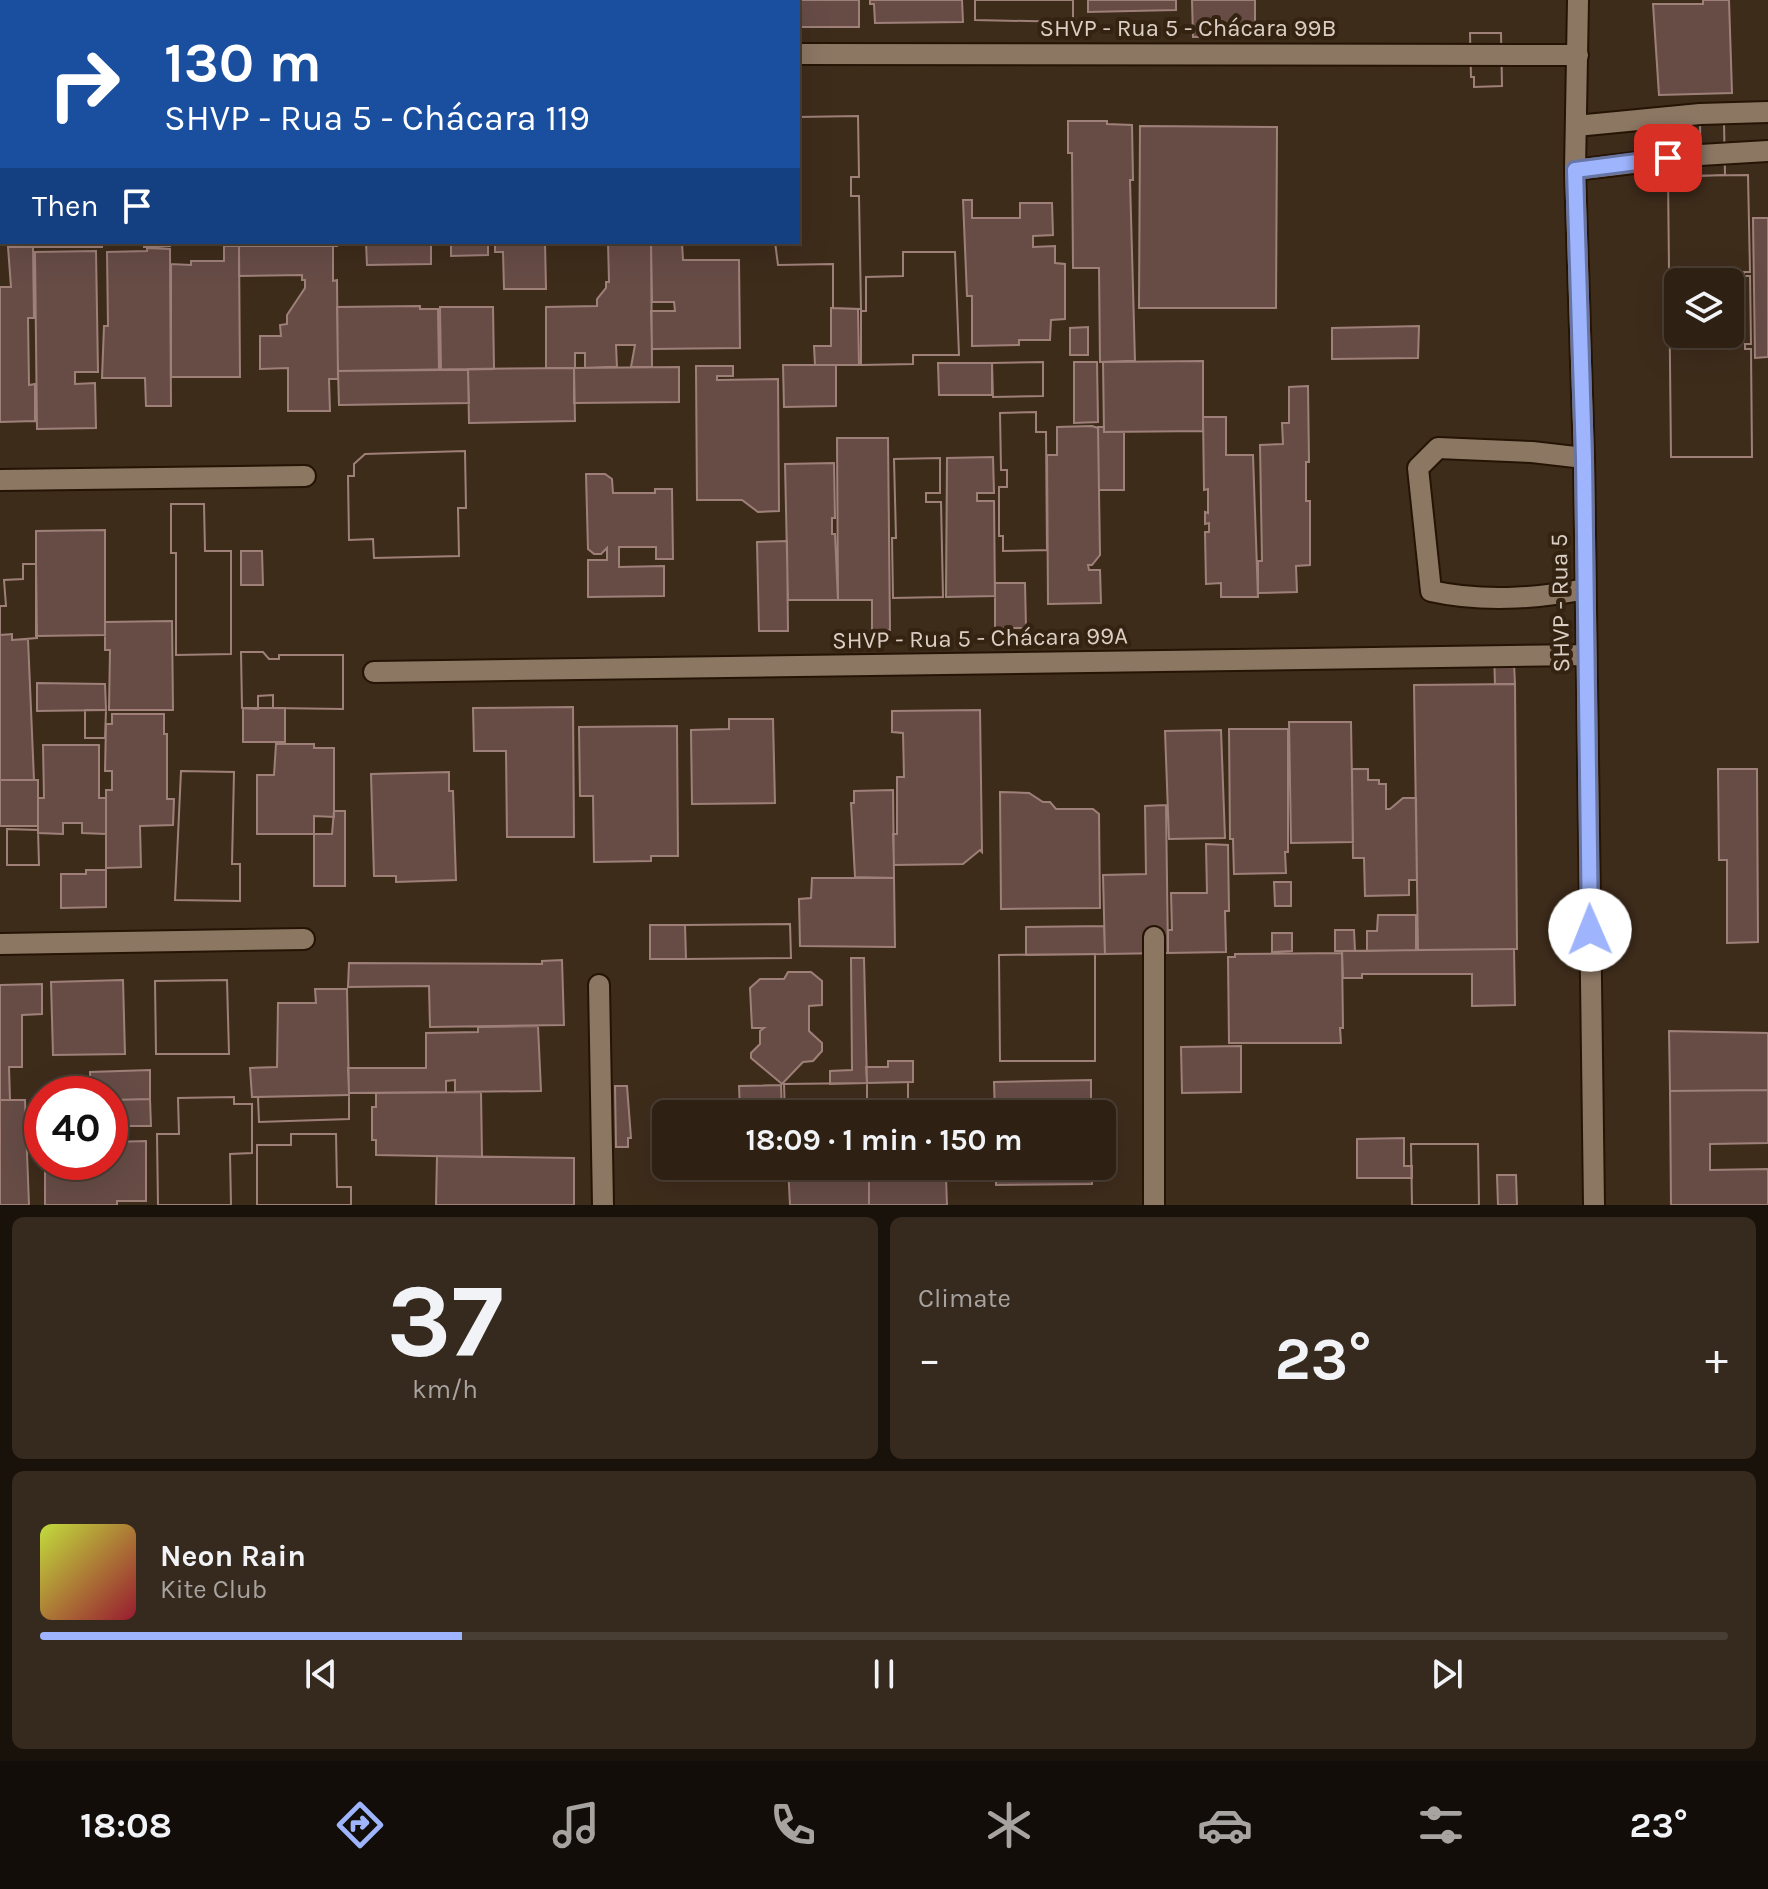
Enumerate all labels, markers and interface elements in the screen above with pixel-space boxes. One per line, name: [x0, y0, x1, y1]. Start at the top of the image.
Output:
street label: SHVP - Rua 5 - Chácara 99B: [1040, 14, 1336, 42]
text: 130 m: [164, 30, 322, 95]
icon: right: [32, 32, 136, 136]
text: SHVP - Rua 5 - Chácara 119: [164, 97, 590, 139]
pin: [1634, 124, 1702, 192]
icon: arrive: [1646, 136, 1690, 180]
icon: arrive: [115, 184, 159, 228]
text: Then: [32, 188, 99, 224]
map controls: [1664, 268, 1744, 348]
button: layers: [1664, 268, 1744, 348]
street label: SHVP - Rua 5: [1545, 533, 1575, 673]
street label: SHVP - Rua 5 - Chácara 99A: [832, 621, 1128, 655]
position arrow: [1548, 888, 1632, 972]
speed limit sign: 40: [24, 1076, 128, 1180]
text: 18:09 · 1 min · 150 m: [745, 1122, 1023, 1158]
text: 37: [387, 1261, 503, 1382]
text: Climate: [918, 1283, 1011, 1314]
text: 23°: [1275, 1324, 1371, 1394]
text: −: [918, 1334, 941, 1385]
text: +: [1705, 1334, 1728, 1385]
text: km/h: [412, 1374, 478, 1405]
text: Neon Rain: [160, 1538, 306, 1574]
text: Kite Club: [160, 1574, 267, 1605]
icon: previous: [299, 1652, 343, 1696]
icon: pause: [862, 1652, 906, 1696]
icon: next: [1425, 1652, 1469, 1696]
icon: directions: [332, 1797, 388, 1853]
icon: music: [548, 1797, 604, 1853]
icon: phone: [765, 1797, 821, 1853]
icon: climate: [981, 1797, 1037, 1853]
icon: car: [1197, 1797, 1253, 1853]
icon: filters: [1413, 1797, 1469, 1853]
text: 18:08: [80, 1804, 172, 1846]
text: 23°: [1630, 1804, 1688, 1846]

